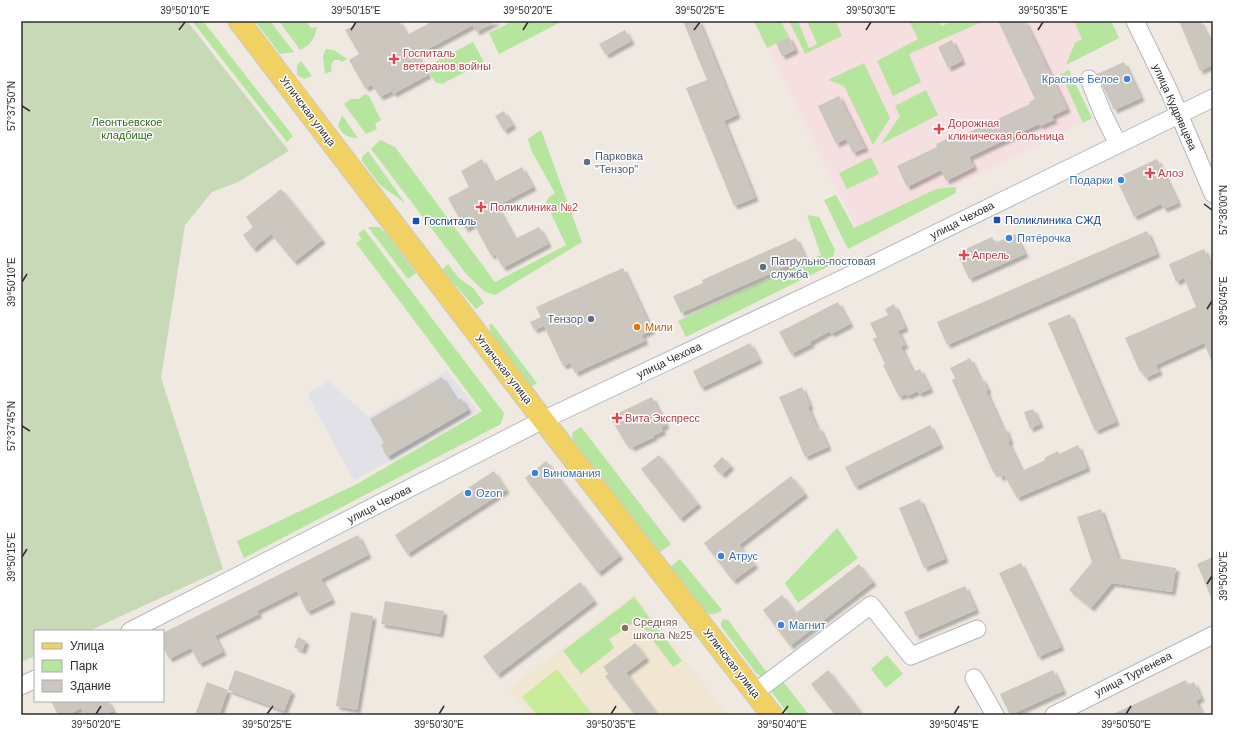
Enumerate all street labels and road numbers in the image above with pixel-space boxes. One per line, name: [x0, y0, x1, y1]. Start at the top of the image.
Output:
street label: улица Кудрявцева: [1151, 62, 1200, 153]
street label: Угличская улица: [278, 74, 339, 149]
street label: улица Чехова: [928, 198, 997, 241]
street label: Угличская улица: [473, 332, 535, 407]
street label: улица Чехова: [635, 339, 704, 380]
street label: улица Чехова: [345, 482, 414, 525]
street label: Угличская улица: [701, 626, 763, 701]
street label: улица Тургенева: [1092, 649, 1174, 699]

